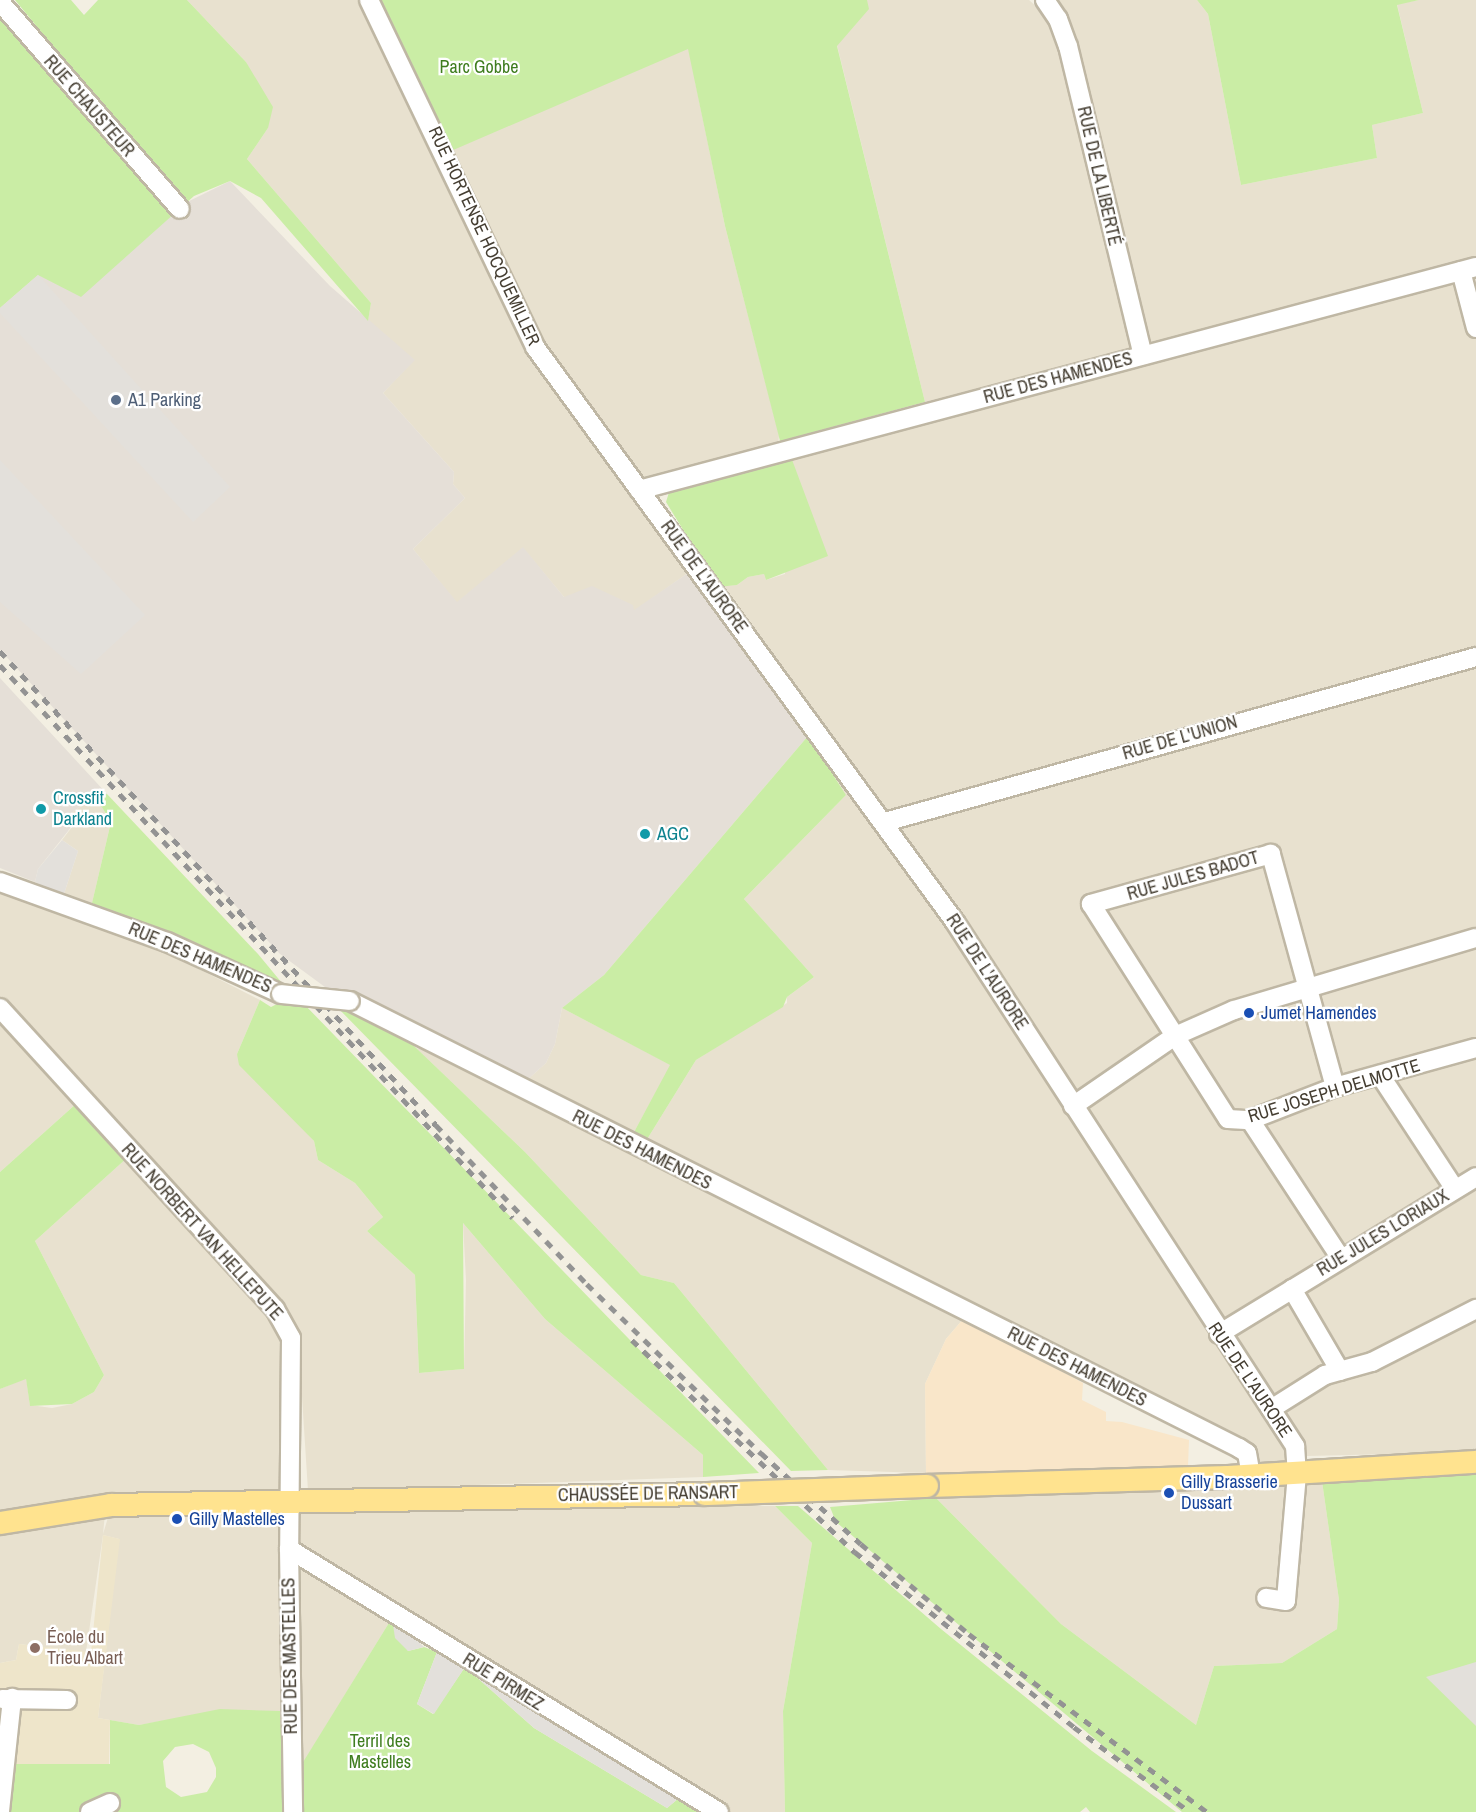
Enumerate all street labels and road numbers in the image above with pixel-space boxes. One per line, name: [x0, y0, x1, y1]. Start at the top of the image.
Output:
street label: RUE CHAUSTEUR: [39, 51, 139, 161]
street label: RUE DE LA LIBERTÉ: [1072, 104, 1126, 248]
street label: RUE HORTENSE HOCQUEMILLER: [424, 123, 544, 349]
street label: RUE DES HAMENDES: [981, 348, 1135, 408]
street label: RUE DE L'AURORE: [656, 516, 752, 638]
street label: RUE DE L'UNION: [1120, 711, 1240, 765]
street label: RUE JULES BADOT: [1125, 847, 1261, 905]
street label: RUE DE L'AURORE: [941, 910, 1033, 1034]
street label: RUE DES HAMENDES: [125, 918, 275, 998]
street label: RUE JOSEPH DELMOTTE: [1245, 1055, 1423, 1127]
street label: RUE DES HAMENDES: [569, 1106, 715, 1194]
street label: RUE NORBERT VAN HELLEPUTE: [117, 1139, 287, 1325]
street label: RUE JULES LORIAUX: [1313, 1185, 1453, 1281]
street label: RUE DE L'AURORE: [1204, 1318, 1296, 1442]
street label: RUE DES HAMENDES: [1004, 1323, 1150, 1411]
street label: CHAUSSÉE DE RANSART: [558, 1482, 738, 1506]
street label: RUE DES MASTELLES: [278, 1577, 302, 1735]
street label: RUE PIRMEZ: [459, 1649, 547, 1715]

